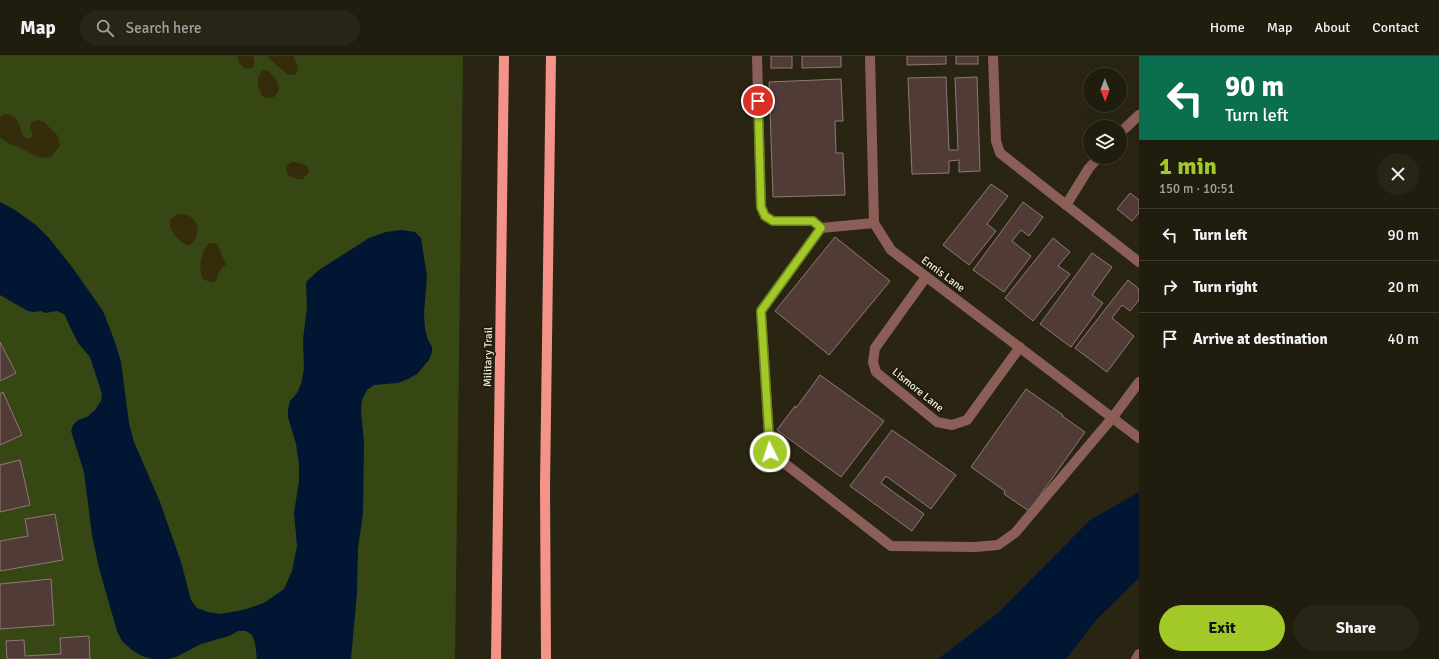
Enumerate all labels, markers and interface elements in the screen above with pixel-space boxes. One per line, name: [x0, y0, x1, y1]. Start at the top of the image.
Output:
search box: [80, 10, 360, 46]
text: Map: [20, 16, 56, 40]
icon: search: [94, 17, 116, 39]
text: Search here: [126, 19, 201, 37]
text: Home: [1210, 19, 1245, 36]
text: Map: [1267, 19, 1292, 36]
text: About: [1314, 19, 1350, 36]
text: Contact: [1372, 19, 1419, 36]
north arrow: [1083, 68, 1127, 112]
map controls: [1083, 68, 1127, 164]
text: 90 m: [1225, 70, 1284, 104]
icon: left: [1159, 72, 1211, 124]
pin: [741, 84, 775, 118]
icon: arrive: [747, 90, 769, 112]
text: Turn left: [1225, 104, 1288, 126]
button: layers: [1083, 120, 1127, 164]
text: 1 min: [1159, 151, 1217, 181]
button: close: [1377, 153, 1419, 195]
text: 150 m · 10:51: [1159, 181, 1235, 197]
icon: left: [1159, 224, 1181, 246]
text: Turn left: [1193, 226, 1247, 244]
text: 90 m: [1388, 226, 1419, 244]
street label: Ennis Lane: [919, 253, 967, 295]
icon: right: [1159, 276, 1181, 298]
text: Turn right: [1193, 278, 1258, 296]
text: 20 m: [1388, 278, 1419, 296]
street label: Military Trail: [481, 327, 495, 387]
icon: arrive: [1159, 328, 1181, 350]
text: Arrive at destination: [1193, 330, 1328, 348]
text: 40 m: [1388, 330, 1419, 348]
street label: Lismore Lane: [890, 365, 946, 415]
position arrow: [749, 431, 791, 473]
button: Exit: [1159, 605, 1285, 651]
button: Share: [1293, 605, 1419, 651]

